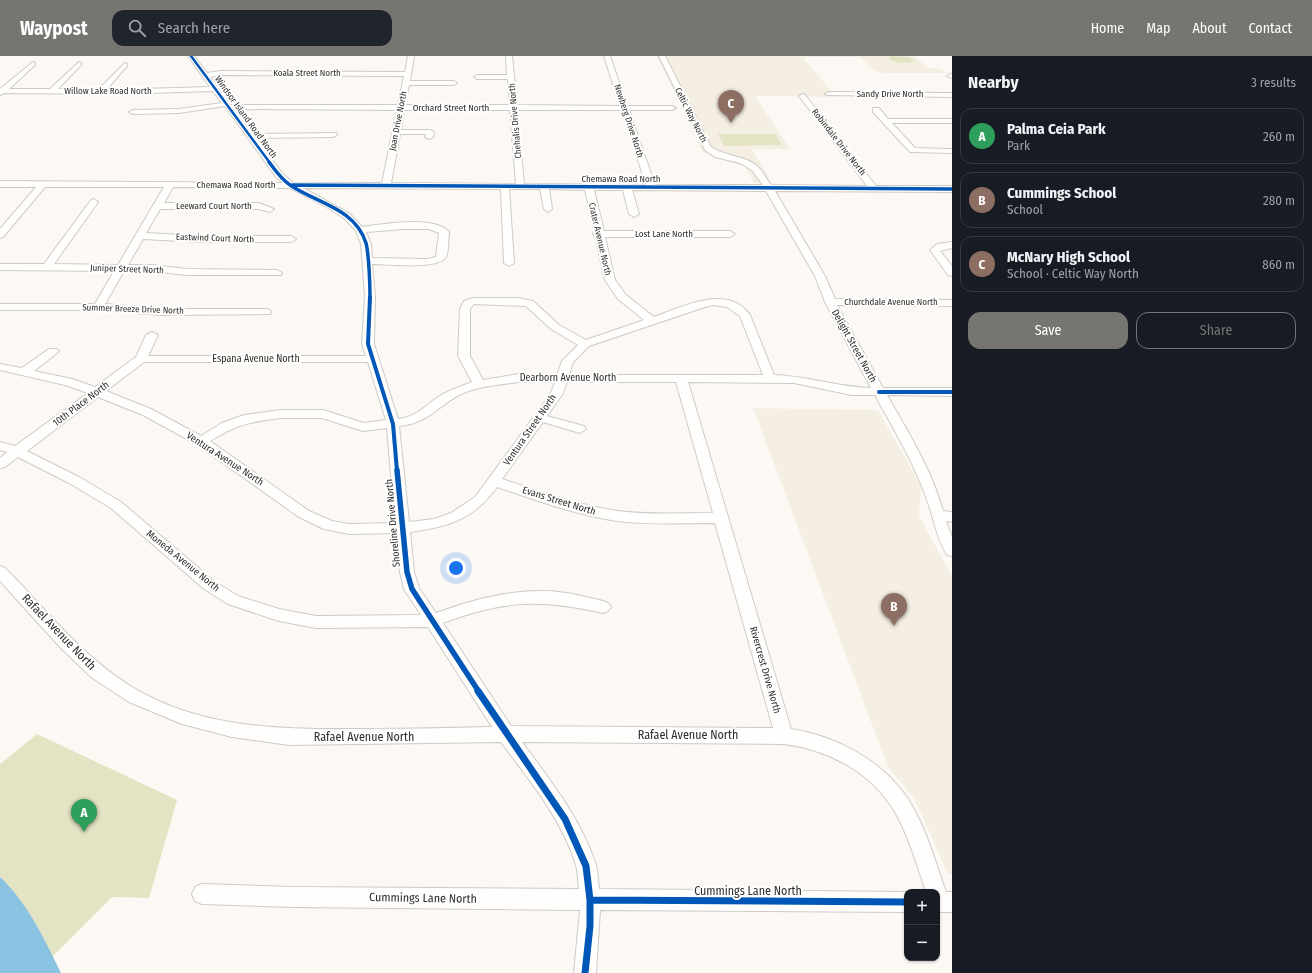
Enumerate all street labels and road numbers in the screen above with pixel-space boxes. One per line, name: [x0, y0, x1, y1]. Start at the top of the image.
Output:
street label: Koala Street North: [273, 68, 341, 78]
street label: Windsor Island Road North: [213, 74, 279, 160]
street label: Chehalis Drive North: [507, 83, 523, 159]
street label: Newberg Drive North: [612, 83, 646, 159]
street label: Willow Lake Road North: [64, 86, 152, 96]
street label: Celtic Way North: [673, 86, 709, 144]
street label: Sandy Drive North: [857, 89, 924, 99]
street label: Joan Drive North: [387, 90, 409, 152]
street label: Orchard Street North: [413, 103, 490, 113]
street label: Robindale Drive North: [810, 107, 868, 177]
street label: Chemawa Road North: [581, 174, 661, 184]
street label: Chemawa Road North: [196, 180, 276, 190]
street label: Leeward Court North: [176, 201, 252, 211]
street label: Crater Avenue North: [587, 202, 613, 277]
street label: Lost Lane North: [635, 229, 693, 239]
street label: Eastwind Court North: [176, 232, 254, 244]
street label: Juniper Street North: [90, 263, 164, 275]
street label: Churchdale Avenue North: [844, 297, 938, 307]
street label: Summer Breeze Drive North: [82, 302, 184, 316]
street label: Delight Street North: [829, 307, 879, 385]
street label: Espana Avenue North: [212, 353, 300, 365]
street label: Dearborn Avenue North: [520, 372, 616, 384]
street label: 10th Place North: [50, 379, 112, 429]
street label: Ventura Street North: [501, 392, 559, 468]
street label: Ventura Avenue North: [184, 430, 266, 488]
street label: Shoreline Drive North: [383, 479, 403, 567]
street label: Evans Street North: [521, 484, 597, 518]
street label: Moneda Avenue North: [144, 528, 222, 594]
street label: Rafael Avenue North: [19, 591, 99, 673]
street label: Rivercrest Drive North: [747, 625, 783, 715]
street label: Rafael Avenue North: [638, 728, 738, 742]
street label: Rafael Avenue North: [314, 730, 414, 744]
street label: Cummings Lane North: [694, 884, 802, 898]
street label: Cummings Lane North: [369, 890, 477, 906]

